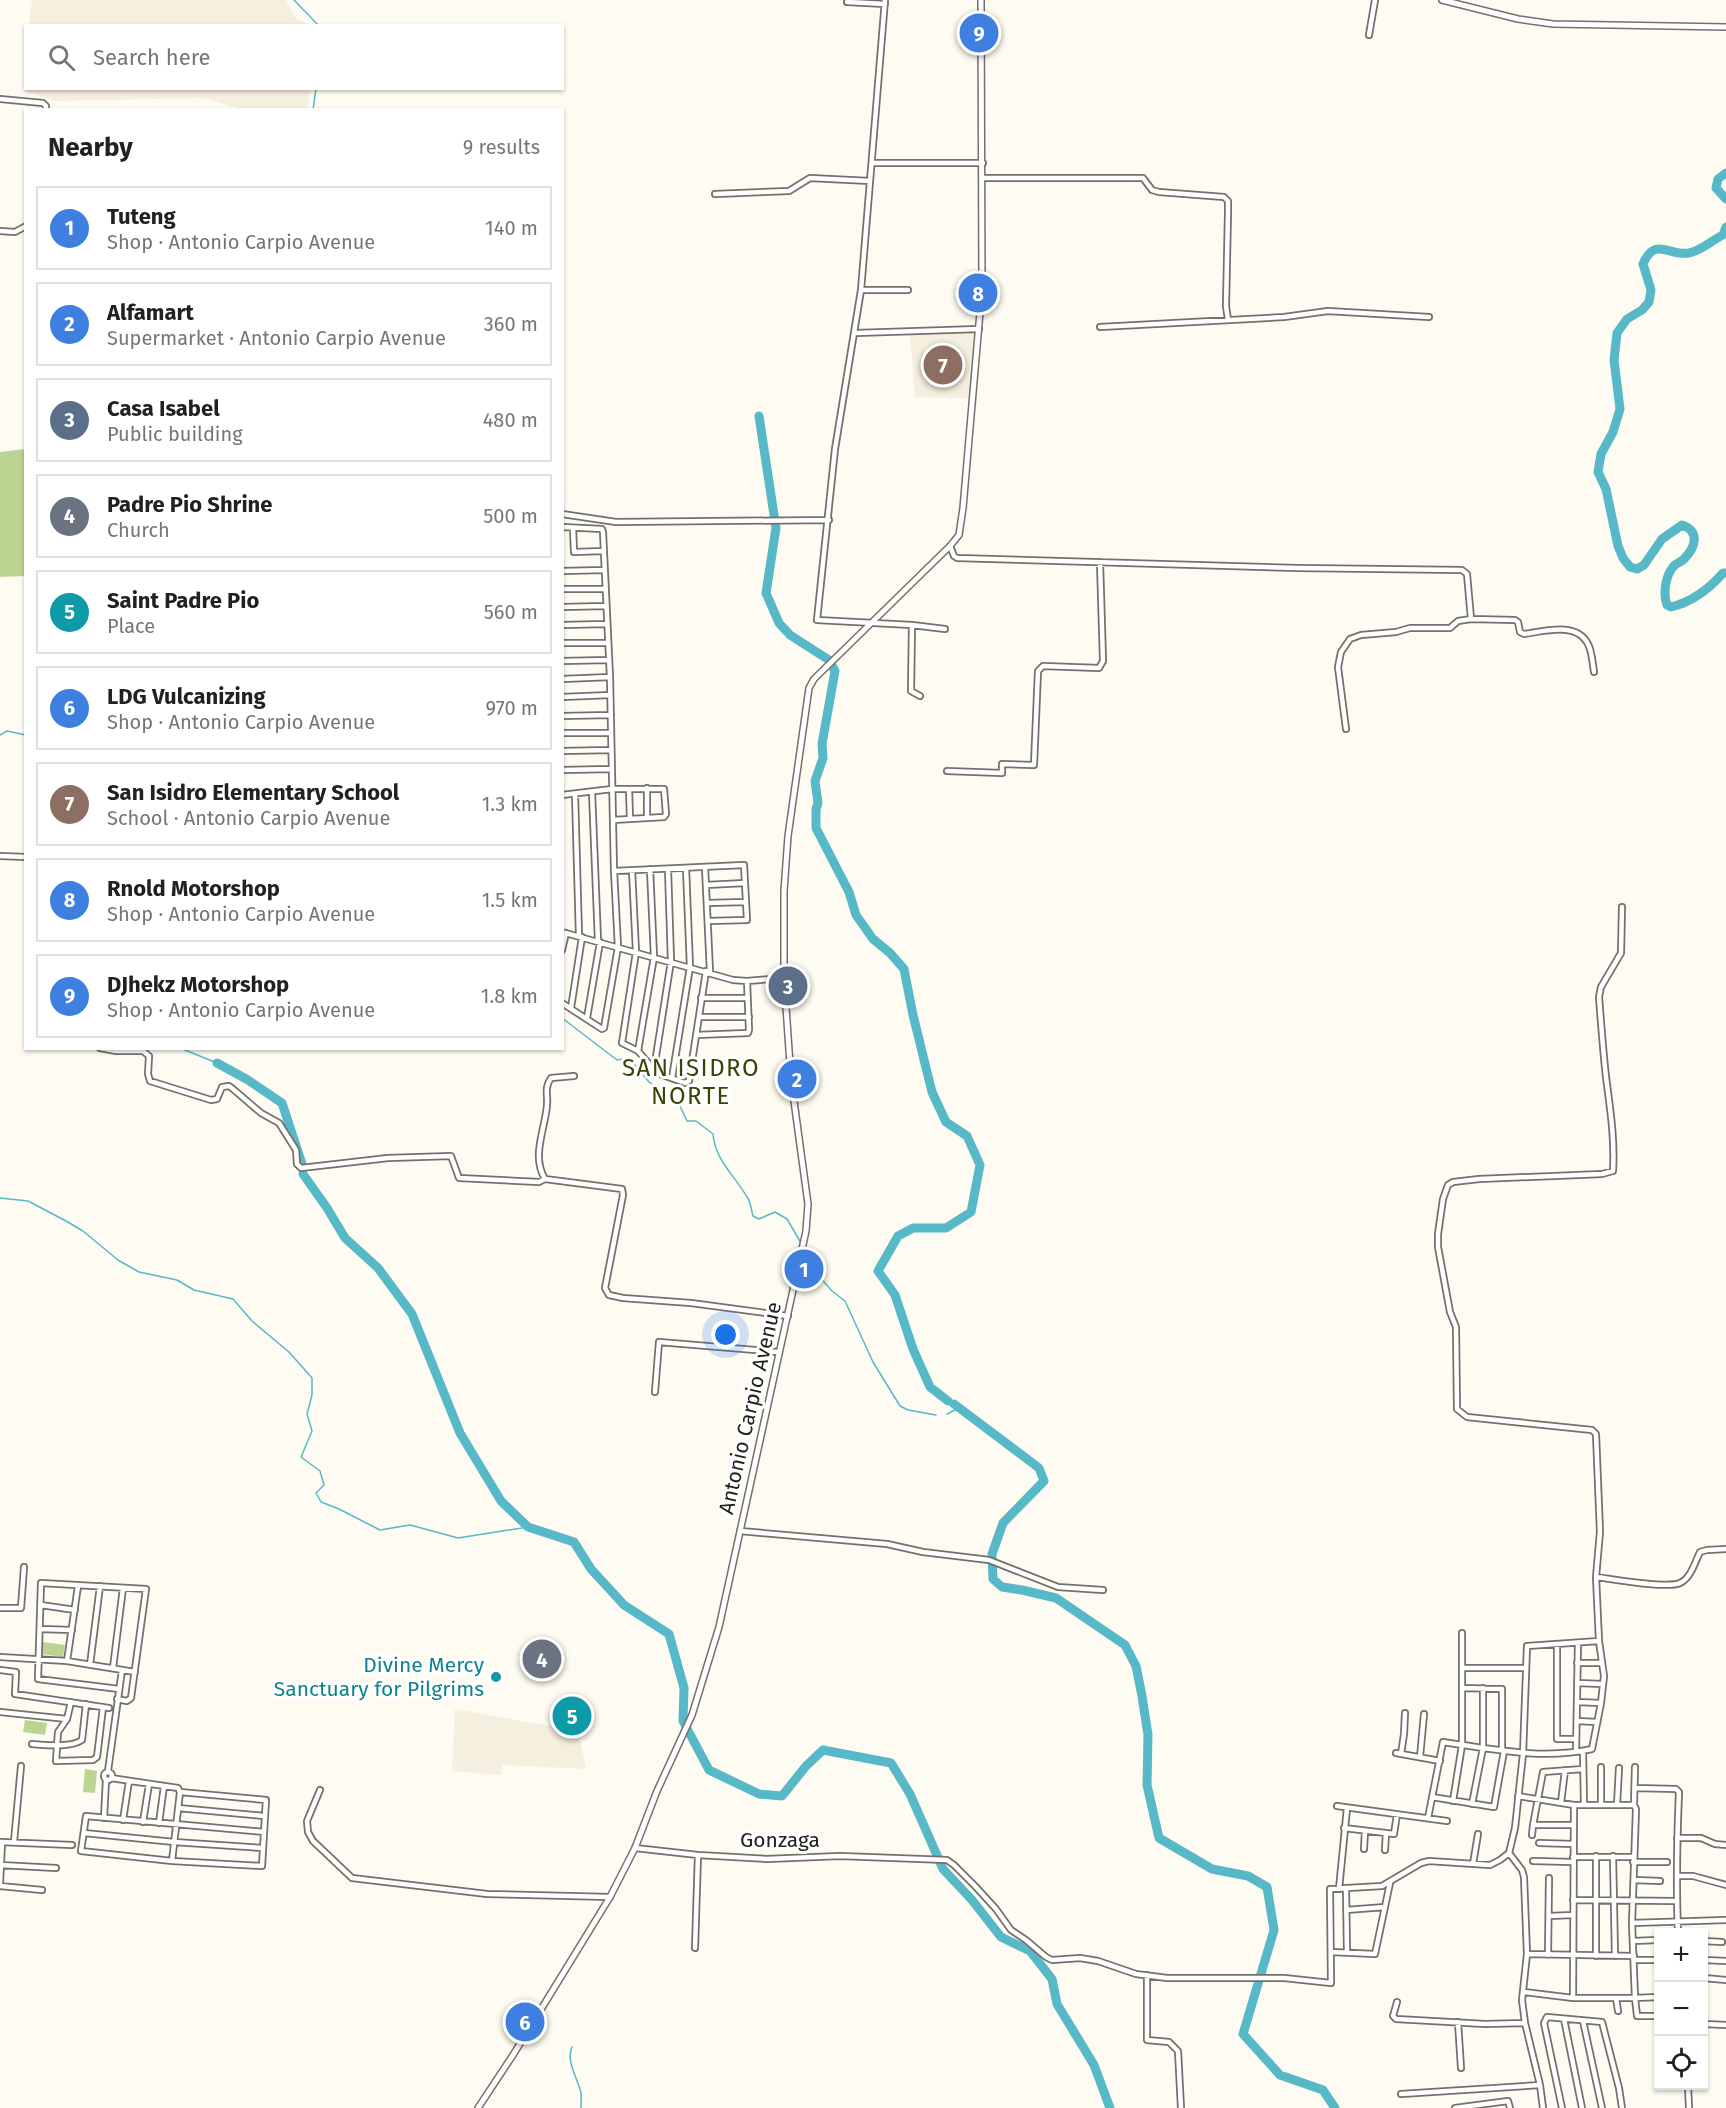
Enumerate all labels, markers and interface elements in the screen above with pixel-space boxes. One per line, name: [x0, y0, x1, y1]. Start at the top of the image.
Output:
pin: 9: [960, 10, 998, 56]
search box: [24, 24, 564, 90]
icon: search: [45, 41, 78, 74]
text: Search here: [93, 44, 211, 71]
text: Nearby: [48, 132, 133, 163]
text: 9 results: [463, 135, 540, 159]
text: Tuteng: [107, 203, 176, 230]
text: 1: [65, 216, 74, 240]
text: 140 m: [485, 216, 538, 240]
text: Shop · Antonio Carpio Avenue: [107, 230, 375, 254]
pin: 8: [958, 270, 998, 316]
text: Alfamart: [107, 299, 194, 326]
text: 2: [64, 312, 75, 336]
text: 360 m: [484, 312, 538, 336]
text: Supermarket · Antonio Carpio Avenue: [107, 326, 446, 350]
pin: 7: [924, 342, 962, 388]
text: Casa Isabel: [107, 395, 220, 422]
text: 3: [64, 408, 75, 432]
text: 480 m: [483, 408, 538, 432]
text: Public building: [107, 422, 243, 446]
text: Padre Pio Shrine: [107, 491, 272, 518]
text: 4: [64, 504, 75, 528]
text: 500 m: [483, 504, 538, 528]
text: Church: [107, 518, 170, 542]
text: Saint Padre Pio: [107, 587, 259, 614]
text: 5: [64, 600, 75, 624]
text: 560 m: [484, 600, 538, 624]
text: Place: [107, 614, 155, 638]
text: LDG Vulcanizing: [107, 683, 266, 710]
text: 6: [64, 696, 75, 720]
text: 970 m: [486, 696, 538, 720]
text: Shop · Antonio Carpio Avenue: [107, 710, 375, 734]
text: San Isidro Elementary School: [107, 779, 399, 806]
text: 7: [65, 792, 74, 816]
text: 1.3 km: [482, 792, 538, 816]
text: School · Antonio Carpio Avenue: [107, 806, 390, 830]
text: Rnold Motorshop: [107, 875, 280, 902]
text: 8: [64, 888, 75, 912]
text: 1.5 km: [482, 888, 538, 912]
text: Shop · Antonio Carpio Avenue: [107, 902, 375, 926]
pin: 3: [768, 964, 808, 1008]
text: DJhekz Motorshop: [107, 971, 289, 998]
text: 9: [64, 984, 75, 1008]
text: 1.8 km: [481, 984, 538, 1008]
text: Shop · Antonio Carpio Avenue: [107, 998, 375, 1022]
district label: SAN ISIDRO NORTE: [622, 1054, 760, 1110]
pin: 2: [778, 1056, 816, 1102]
pin: 1: [784, 1246, 824, 1292]
street label: Antonio Carpio Avenue: [713, 1299, 787, 1517]
your location: [711, 1320, 740, 1349]
pin: 4: [522, 1636, 562, 1682]
place label: Divine Mercy Sanctuary for Pilgrims: [274, 1652, 485, 1702]
marker: Divine Mercy Sanctuary for Pilgrims: [489, 1670, 503, 1684]
pin: 5: [552, 1694, 592, 1738]
street label: Gonzaga: [740, 1827, 820, 1853]
map controls: [1654, 1928, 1708, 2090]
button: +: [1654, 1928, 1708, 1982]
button: −: [1654, 1982, 1708, 2036]
pin: 6: [506, 2000, 544, 2044]
button: locate: [1654, 2036, 1708, 2090]

